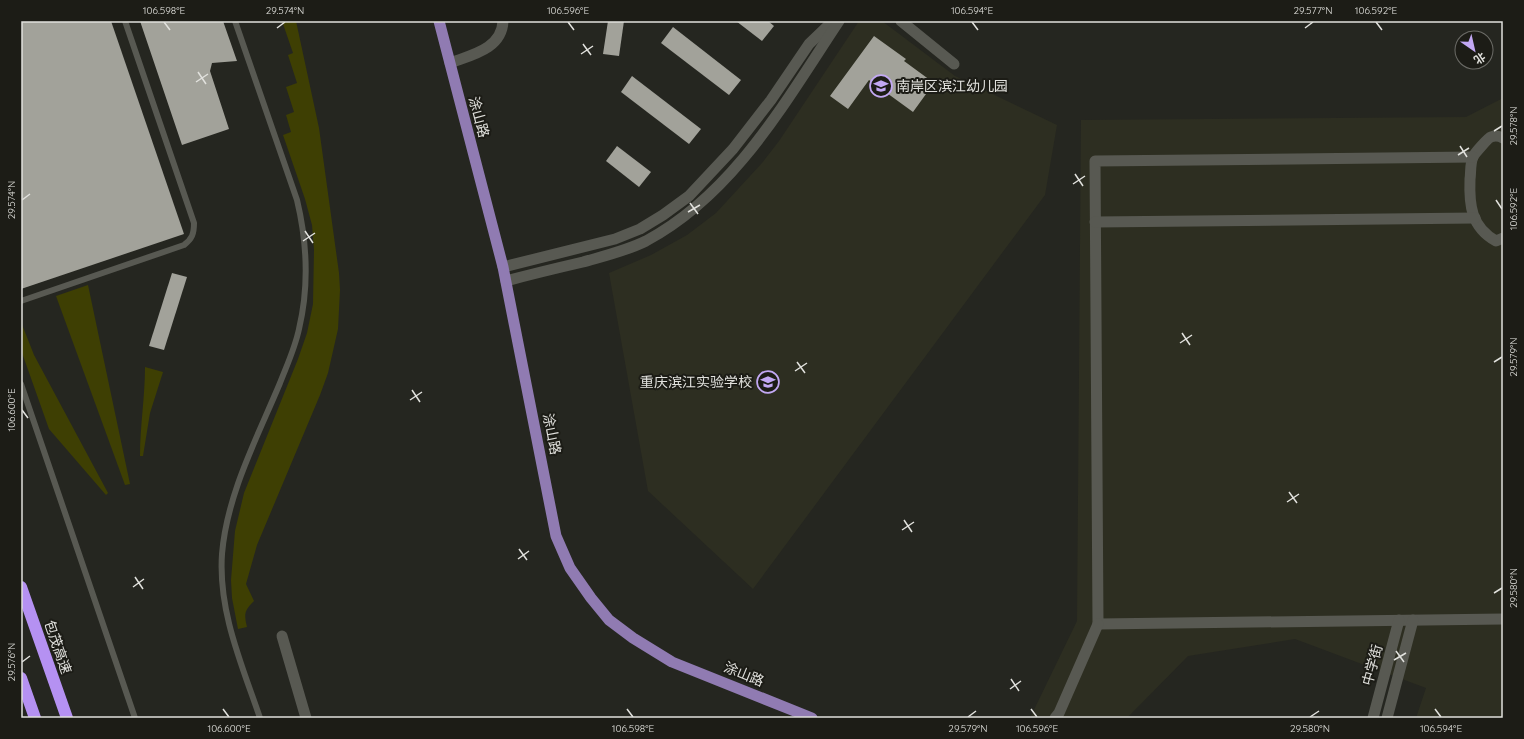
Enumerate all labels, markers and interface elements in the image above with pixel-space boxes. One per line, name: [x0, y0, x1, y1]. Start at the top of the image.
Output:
text: 106.598°E: [143, 4, 185, 17]
text: 29.574°N: [266, 4, 304, 17]
text: 106.596°E: [547, 4, 589, 17]
text: 106.594°E: [951, 4, 993, 17]
text: 29.577°N: [1294, 4, 1332, 17]
text: 106.592°E: [1355, 4, 1398, 17]
north arrow: [1454, 30, 1494, 70]
text: 北: [1471, 49, 1488, 67]
school or university icon: 南岸区滨江幼儿园: [868, 73, 894, 99]
place label: 南岸区滨江幼儿园: [896, 77, 1008, 95]
street label: 涂山路: [465, 94, 493, 140]
text: 29.578°N: [1507, 106, 1520, 146]
text: 29.574°N: [5, 181, 18, 219]
text: 106.592°E: [1507, 187, 1520, 230]
text: 29.579°N: [1507, 337, 1520, 377]
school or university icon: 重庆滨江实验学校: [755, 369, 781, 395]
place label: 重庆滨江实验学校: [640, 373, 752, 391]
text: 106.600°E: [5, 388, 18, 432]
street label: 涂山路: [539, 412, 565, 456]
text: 29.580°N: [1507, 568, 1520, 608]
street label: 包茂高速: [40, 618, 76, 676]
street label: 中学街: [1358, 642, 1386, 688]
text: 29.576°N: [5, 643, 18, 681]
street label: 涂山路: [721, 658, 767, 690]
text: 106.600°E: [207, 722, 251, 735]
text: 106.598°E: [612, 722, 654, 735]
text: 29.579°N: [948, 722, 988, 735]
text: 106.596°E: [1016, 722, 1058, 735]
text: 29.580°N: [1290, 722, 1330, 735]
text: 106.594°E: [1420, 722, 1462, 735]

